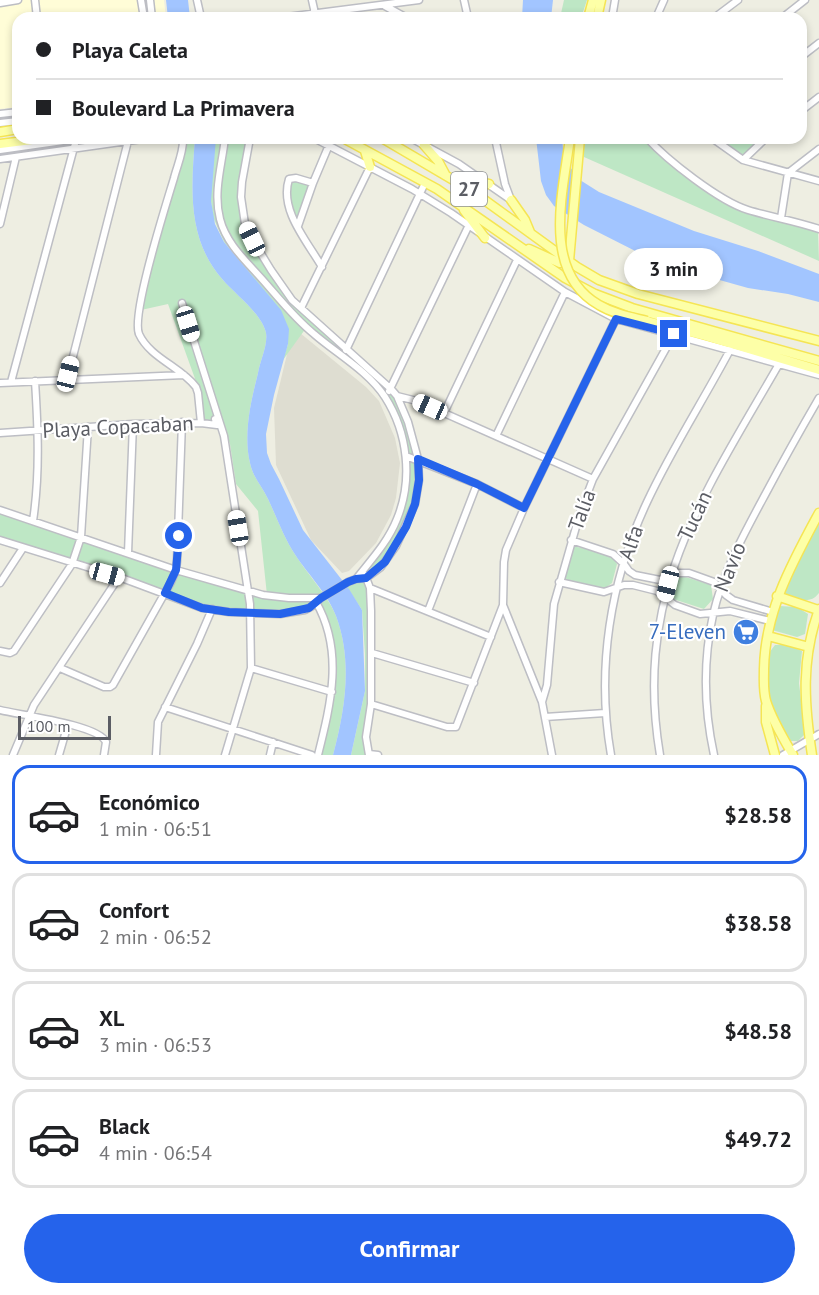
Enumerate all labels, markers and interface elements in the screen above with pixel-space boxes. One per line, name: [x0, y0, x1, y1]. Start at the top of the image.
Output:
text: Playa Caleta: [72, 36, 188, 64]
text: Boulevard La Primavera: [72, 94, 295, 122]
road number: 27: [451, 172, 487, 206]
car: [236, 219, 268, 259]
callout: 3 min: [624, 247, 724, 289]
text: 3 min: [649, 256, 698, 282]
car: [174, 304, 202, 344]
route end: [660, 320, 687, 347]
car: [55, 354, 81, 394]
car: [410, 391, 450, 423]
street label: Playa Copacaban: [42, 409, 194, 444]
street label: Talía: [562, 485, 601, 534]
street label: Tucán: [671, 486, 718, 545]
car: [226, 509, 250, 547]
route start: [165, 522, 192, 549]
street label: Alfa: [612, 522, 649, 564]
street label: Navío: [707, 538, 752, 596]
car: [87, 561, 127, 587]
car: [655, 564, 681, 604]
supermarket icon: 7-Eleven: [731, 617, 761, 647]
place label: 7-Eleven: [649, 618, 726, 645]
scale bar: [18, 713, 111, 740]
text: 100 m: [27, 716, 70, 736]
icon: car: [27, 788, 81, 842]
text: Económico: [99, 788, 200, 816]
text: $28.58: [724, 801, 792, 829]
text: 1 min · 06:51: [99, 816, 212, 842]
icon: car: [27, 896, 81, 950]
text: Confort: [99, 896, 169, 924]
text: $38.58: [724, 909, 792, 937]
text: 2 min · 06:52: [99, 924, 212, 950]
icon: car: [27, 1004, 81, 1058]
text: XL: [99, 1004, 124, 1032]
text: $48.58: [724, 1017, 792, 1045]
text: 3 min · 06:53: [99, 1032, 212, 1058]
icon: car: [27, 1112, 81, 1166]
text: Black: [99, 1112, 150, 1140]
text: $49.72: [724, 1125, 792, 1153]
text: 4 min · 06:54: [99, 1140, 212, 1166]
button: Confirmar: [24, 1214, 795, 1283]

